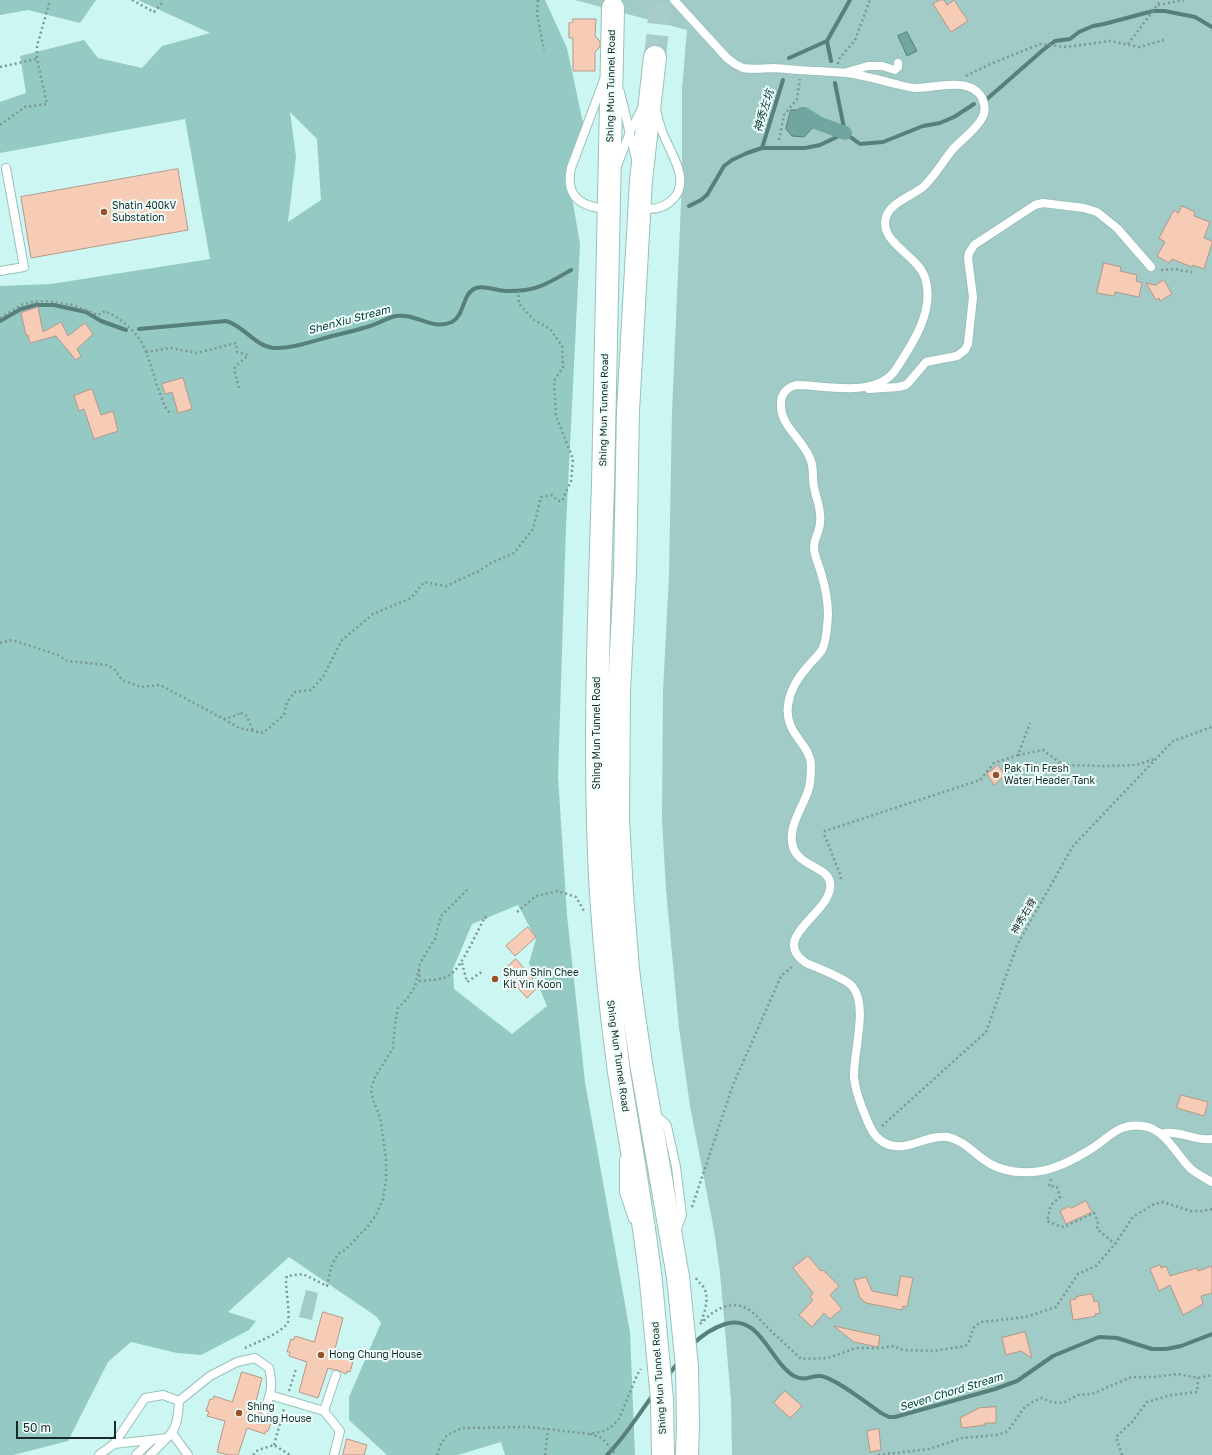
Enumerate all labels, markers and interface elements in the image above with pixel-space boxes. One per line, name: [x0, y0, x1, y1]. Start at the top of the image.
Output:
street label: Shing Mun Tunnel Road: [604, 29, 618, 143]
water label: 神秀左坑: [751, 88, 777, 134]
place label: Shatin 400kV Substation: [112, 200, 176, 224]
marker: Shatin 400kV Substation: [99, 207, 109, 217]
water label: ShenXiu Stream: [307, 303, 391, 337]
street label: Shing Mun Tunnel Road: [597, 353, 611, 467]
street label: Shing Mun Tunnel Road: [591, 677, 603, 789]
place label: Pak Tin Fresh Water Header Tank: [1004, 763, 1095, 786]
marker: Pak Tin Fresh Water Header Tank: [991, 770, 1001, 780]
street label: 神秀右脊: [1009, 896, 1039, 936]
place label: Shun Shin Chee Kit Yin Koon: [503, 967, 579, 990]
marker: Shun Shin Chee Kit Yin Koon: [490, 974, 500, 984]
street label: Shing Mun Tunnel Road: [604, 999, 632, 1113]
street label: Shing Mun Tunnel Road: [649, 1321, 669, 1435]
place label: Hong Chung House: [329, 1349, 422, 1361]
marker: Hong Chung House: [316, 1350, 326, 1360]
water label: Seven Chord Stream: [898, 1370, 1004, 1414]
place label: Shing Chung House: [247, 1401, 312, 1424]
marker: Shing Chung House: [234, 1408, 244, 1418]
scale bar: [18, 1413, 118, 1439]
text: 50 m: [23, 1420, 51, 1435]

